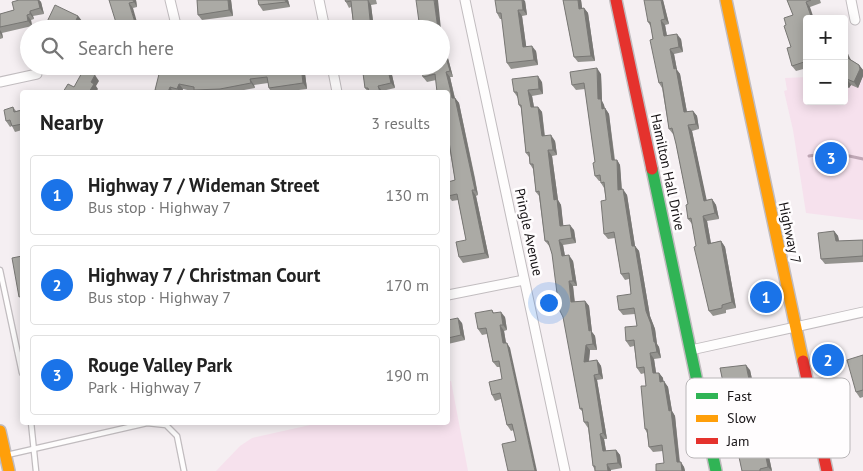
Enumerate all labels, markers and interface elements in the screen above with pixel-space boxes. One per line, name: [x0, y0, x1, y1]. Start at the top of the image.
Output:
map controls: [803, 15, 848, 105]
button: +: [803, 15, 848, 60]
search box: [20, 20, 450, 75]
icon: search: [38, 34, 66, 62]
text: Search here: [78, 36, 174, 60]
button: −: [803, 60, 848, 105]
text: Nearby: [40, 109, 103, 136]
street label: Hamilton Hall Drive: [647, 112, 689, 232]
text: 3 results: [371, 113, 430, 133]
pin: 3: [815, 139, 847, 177]
text: Highway 7 / Wideman Street: [88, 173, 319, 197]
text: 1: [52, 185, 62, 205]
text: 130 m: [386, 185, 429, 205]
street label: Pringle Avenue: [511, 186, 547, 278]
text: Bus stop · Highway 7: [88, 197, 231, 217]
street label: Highway 7: [775, 200, 805, 266]
text: Highway 7 / Christman Court: [88, 263, 321, 287]
text: 2: [52, 275, 62, 295]
text: 170 m: [386, 275, 429, 295]
pin: 1: [750, 278, 782, 316]
text: Bus stop · Highway 7: [88, 287, 231, 307]
your location: [536, 290, 562, 316]
pin: 2: [812, 341, 844, 379]
text: Rouge Valley Park: [88, 353, 232, 377]
text: 3: [52, 365, 62, 385]
text: 190 m: [386, 365, 429, 385]
text: Park · Highway 7: [88, 377, 202, 397]
legend: [686, 378, 850, 458]
text: Fast: [727, 387, 752, 405]
text: Slow: [727, 409, 757, 427]
text: Jam: [726, 432, 749, 450]

